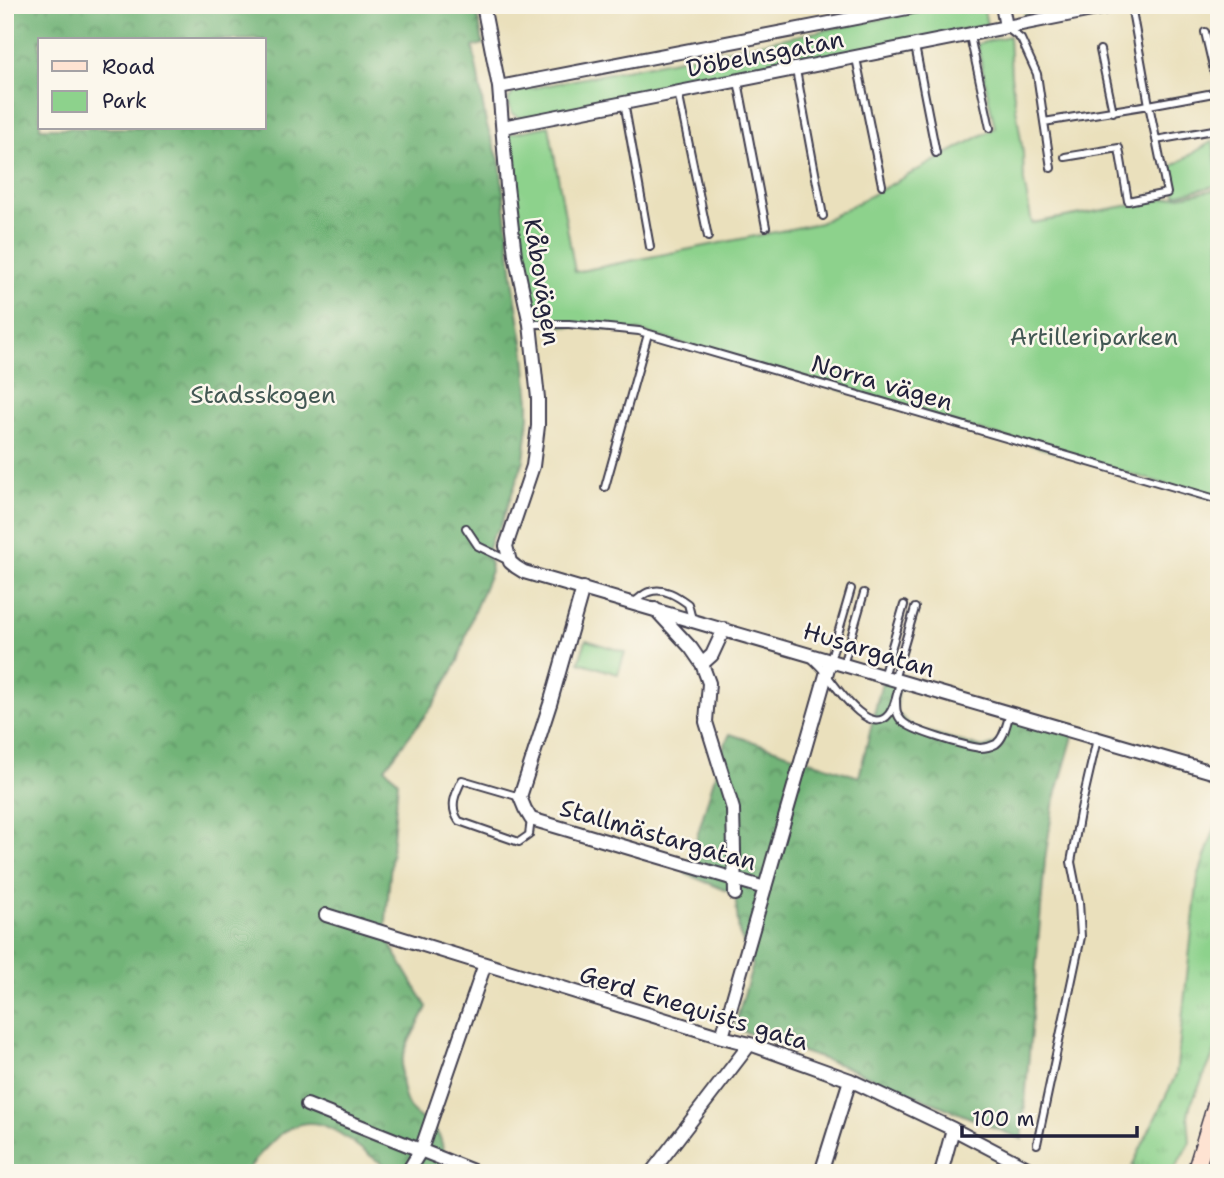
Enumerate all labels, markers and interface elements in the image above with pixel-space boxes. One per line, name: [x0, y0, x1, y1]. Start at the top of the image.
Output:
street label: Döbelnsgatan: [684, 23, 846, 85]
legend: [38, 38, 266, 130]
text: Road: [102, 53, 155, 81]
text: Park: [102, 87, 147, 115]
street label: Kåbovägen: [516, 216, 568, 348]
park label: Artilleriparken: [1010, 321, 1178, 353]
street label: Norra vägen: [808, 348, 956, 418]
park label: Stadsskogen: [190, 379, 336, 411]
street label: Husargatan: [799, 615, 939, 685]
street label: Stallmästargatan: [556, 792, 760, 878]
street label: Gerd Enequists gata: [576, 958, 812, 1058]
scale bar: [962, 1094, 1136, 1138]
text: 100 m: [972, 1105, 1035, 1133]

